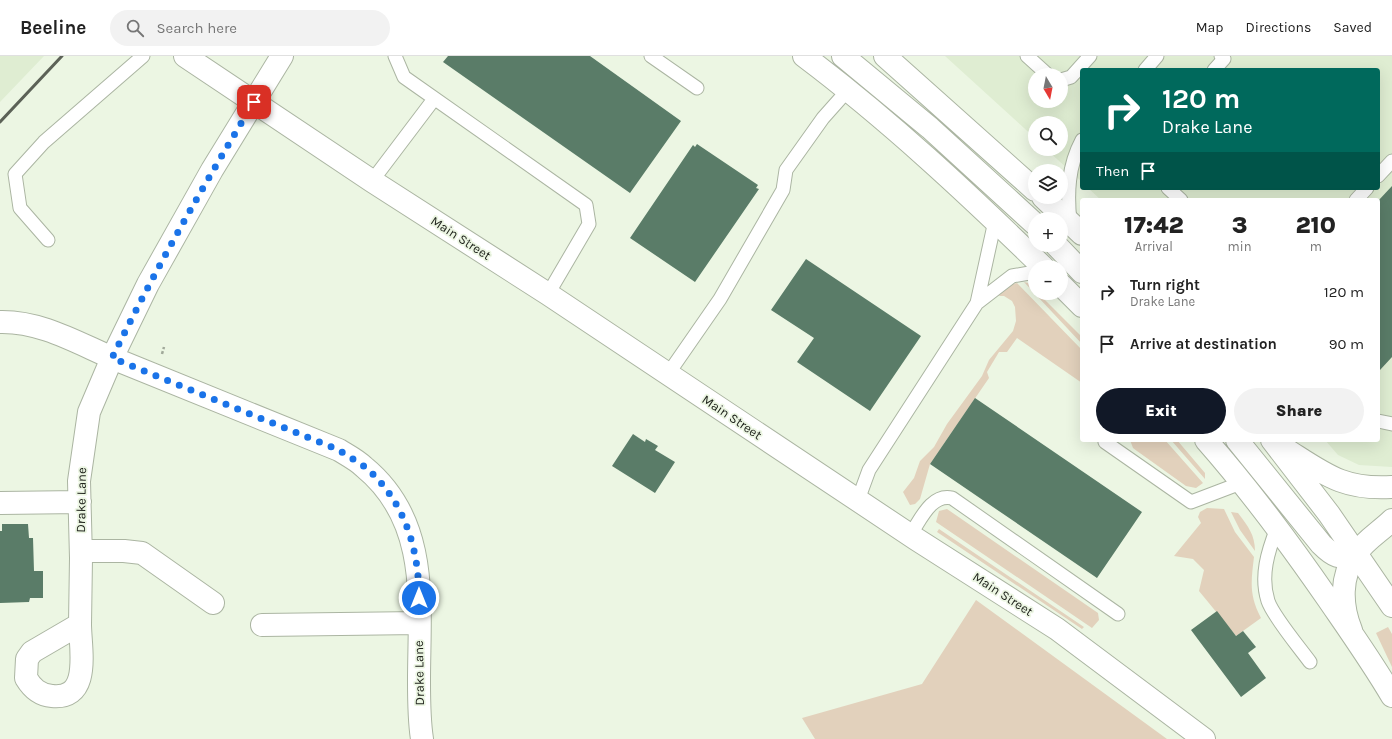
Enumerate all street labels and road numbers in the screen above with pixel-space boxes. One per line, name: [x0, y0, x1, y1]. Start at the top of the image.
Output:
street label: Main Street: [428, 213, 494, 263]
street label: Main Street: [699, 392, 765, 442]
street label: Drake Lane: [73, 467, 89, 533]
street label: Main Street: [970, 569, 1036, 619]
street label: Drake Lane: [411, 640, 427, 706]

